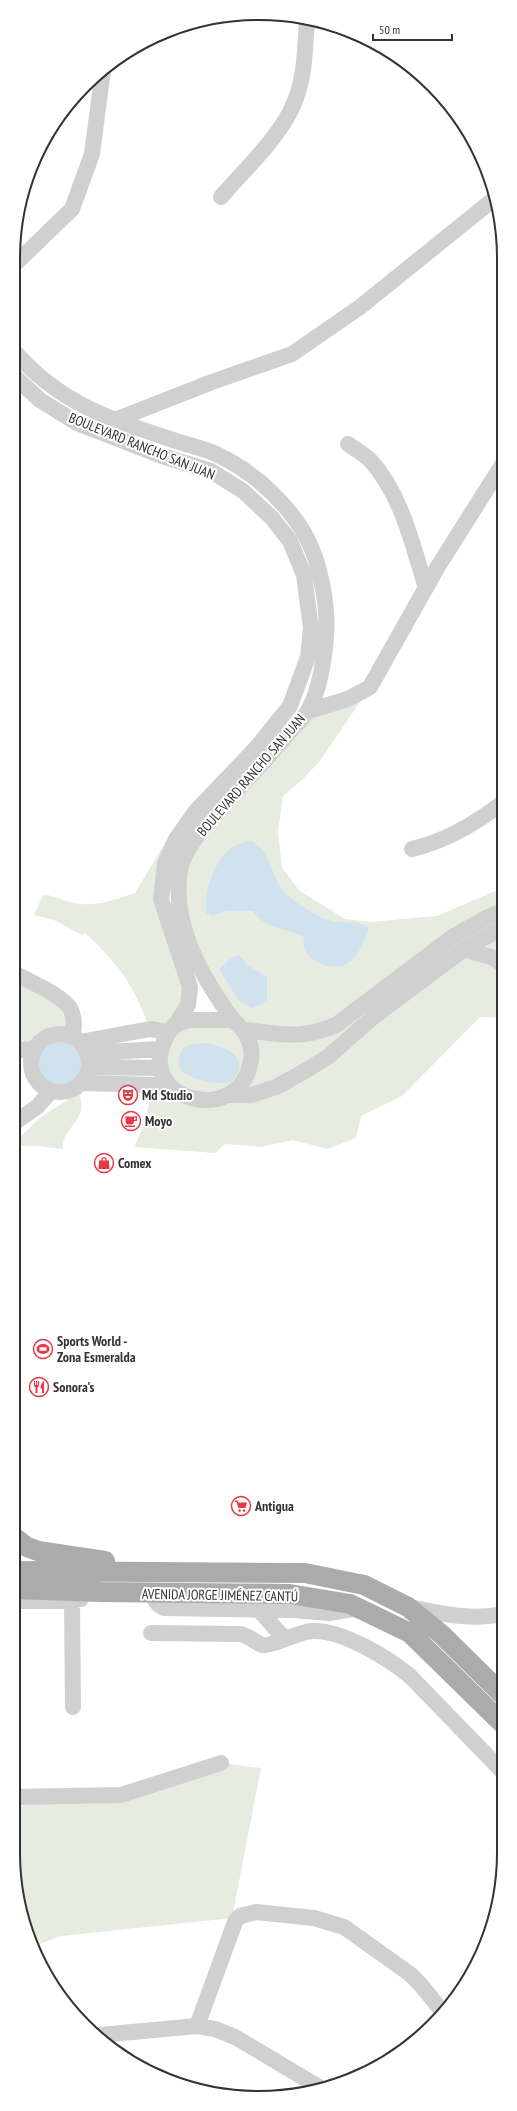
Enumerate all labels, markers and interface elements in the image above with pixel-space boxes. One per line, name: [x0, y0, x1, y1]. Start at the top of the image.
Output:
scale bar: [373, 16, 452, 42]
text: 50 m: [379, 22, 400, 37]
street label: BOULEVARD RANCHO SAN JUAN: [66, 408, 218, 484]
street label: BOULEVARD RANCHO SAN JUAN: [193, 710, 309, 840]
theatre icon: Md Studio: [117, 1084, 139, 1106]
place label: Md Studio: [142, 1086, 192, 1104]
cafe icon: Moyo: [120, 1110, 142, 1132]
place label: Moyo: [145, 1112, 172, 1130]
shop icon: Comex: [93, 1152, 115, 1174]
place label: Comex: [118, 1154, 152, 1172]
place label: Sports World - Zona Esmeralda: [57, 1332, 136, 1366]
sports icon: Sports World - Zona Esmeralda: [32, 1338, 54, 1360]
restaurant icon: Sonora's: [28, 1376, 50, 1398]
place label: Sonora's: [53, 1378, 94, 1396]
supermarket icon: Antigua: [230, 1495, 252, 1517]
place label: Antigua: [254, 1497, 294, 1515]
street label: AVENIDA JORGE JIMÉNEZ CANTÚ: [142, 1585, 298, 1605]

